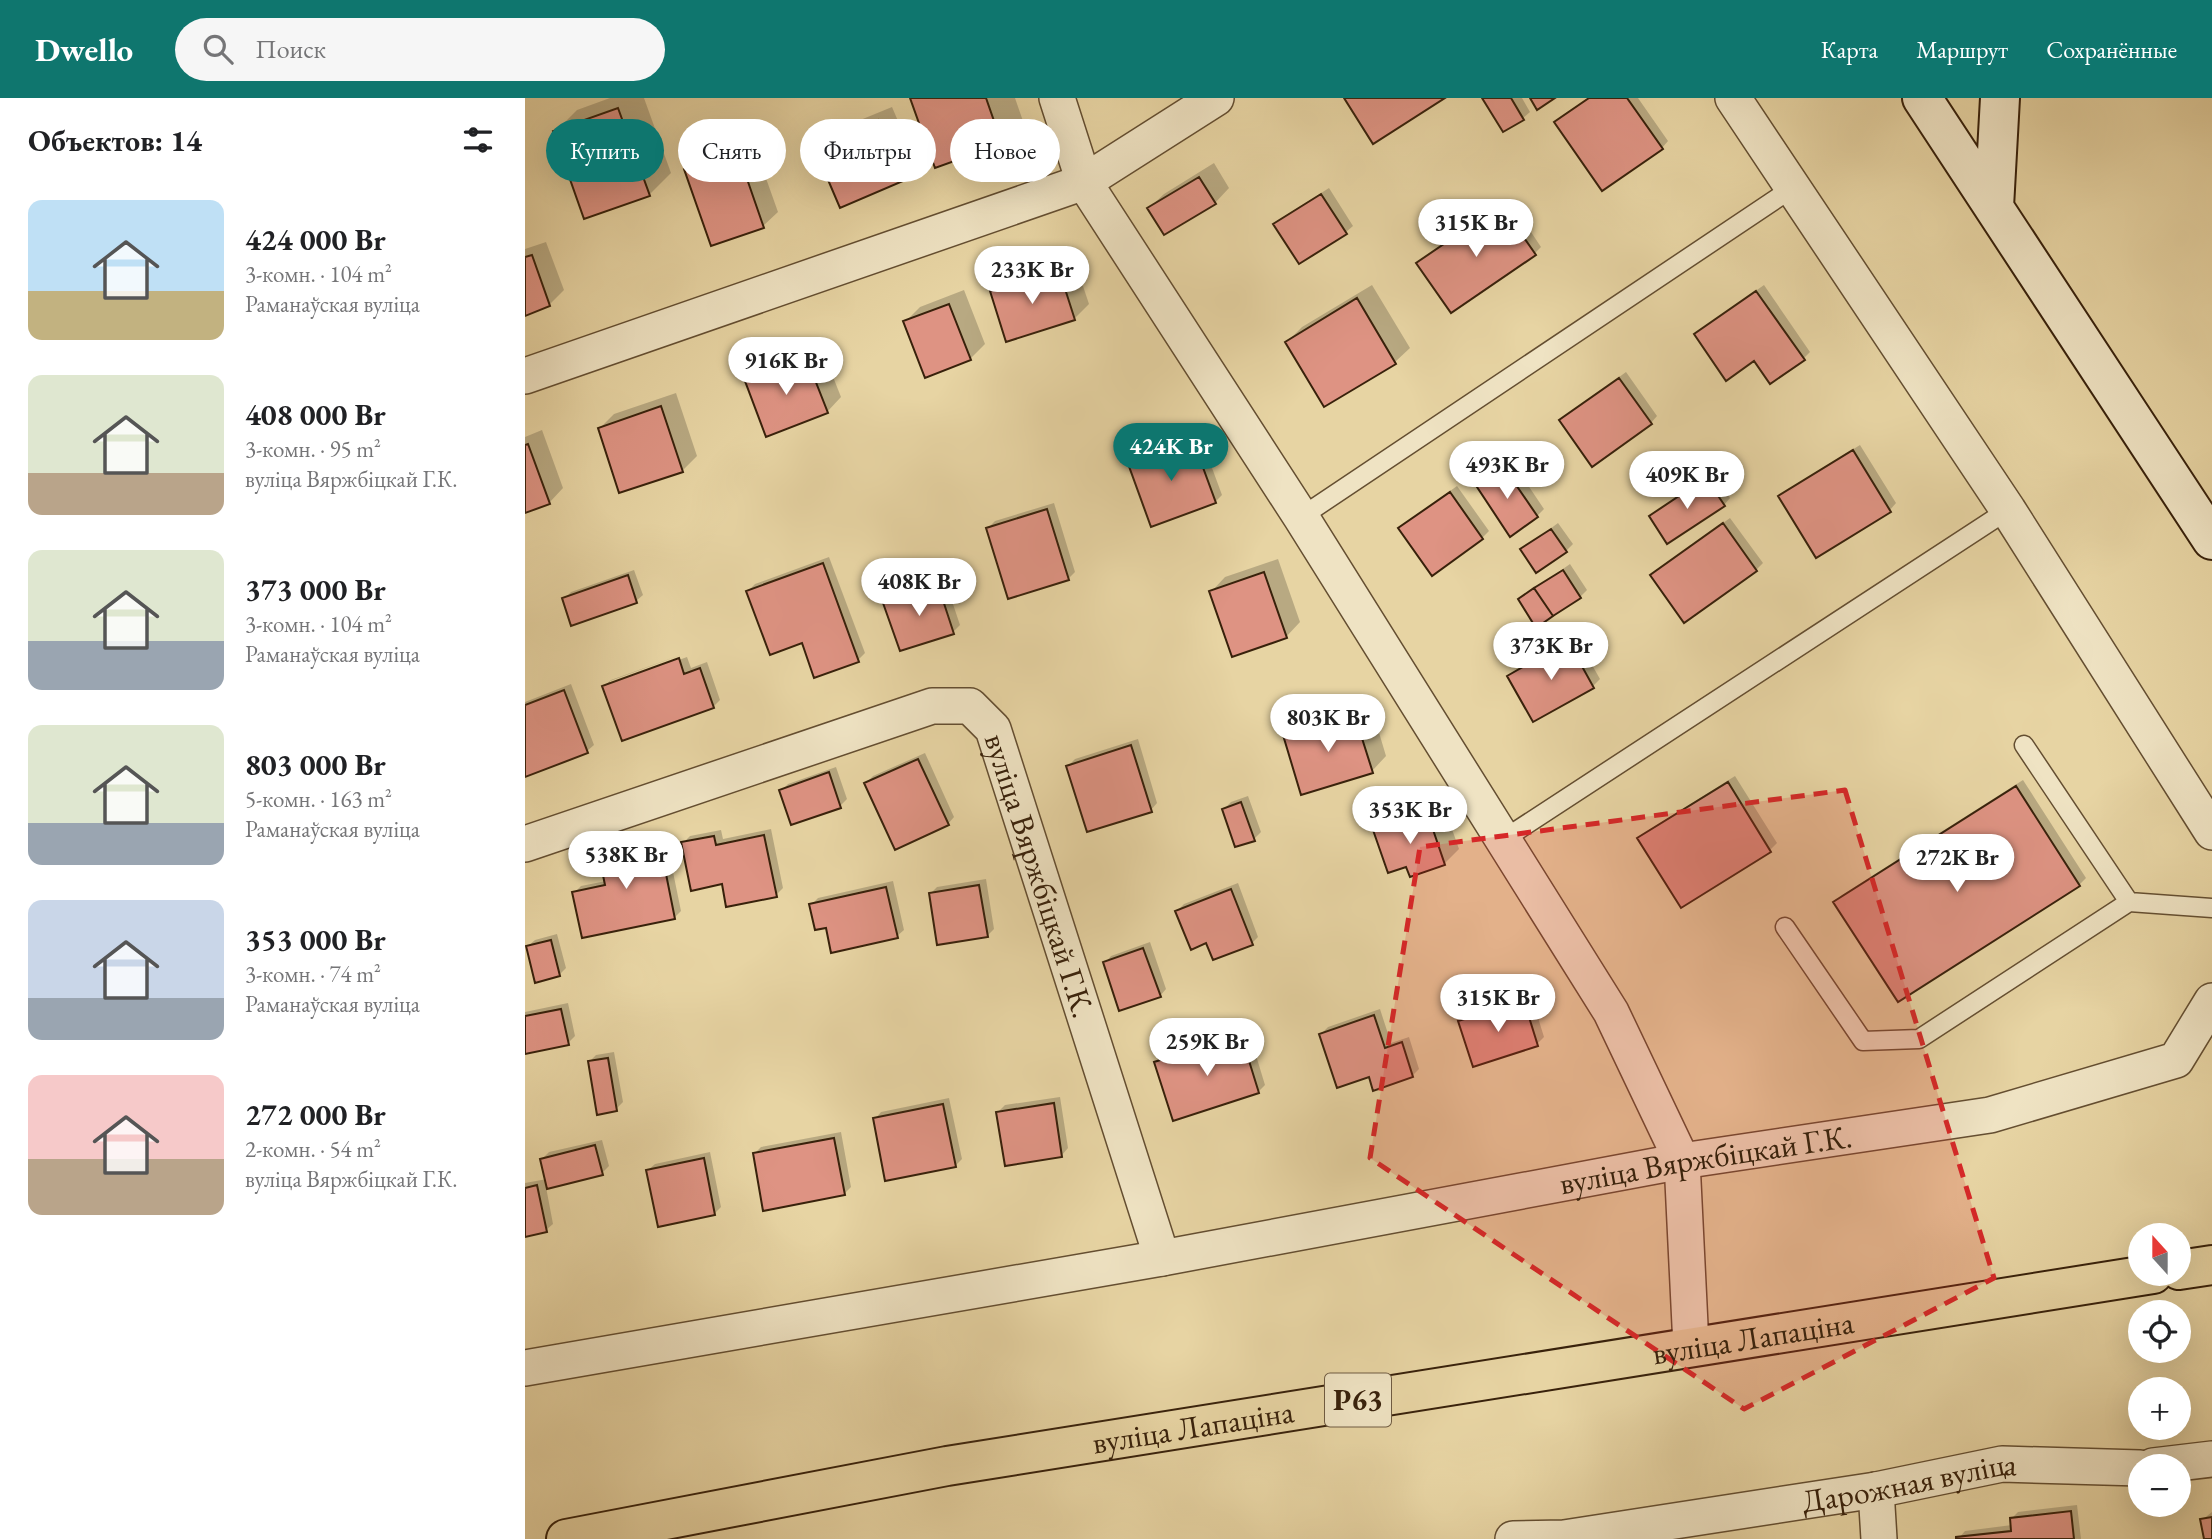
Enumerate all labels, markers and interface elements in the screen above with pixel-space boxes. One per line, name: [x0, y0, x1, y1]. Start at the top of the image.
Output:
search box: [175, 18, 665, 81]
text: Dwello: [35, 28, 133, 71]
icon: search: [199, 30, 237, 68]
text: Поиск: [255, 32, 326, 66]
text: Карта: [1821, 34, 1878, 65]
text: Маршрут: [1916, 34, 2008, 65]
text: Сохранённые: [2046, 34, 2177, 65]
chip: Купить: [546, 119, 664, 182]
chip: Снять: [678, 119, 786, 182]
chip: Фильтры: [800, 119, 936, 182]
chip: Новое: [950, 119, 1060, 182]
text: Объектов: 14: [28, 121, 202, 160]
icon: filters: [459, 121, 497, 159]
pin: 315K Br: [1411, 200, 1541, 259]
text: 315K Br: [1434, 207, 1518, 237]
text: 424 000 Br: [245, 220, 386, 259]
icon: home: [84, 228, 168, 312]
pin: 233K Br: [967, 246, 1097, 306]
text: 233K Br: [990, 254, 1074, 284]
text: 3-комн. · 104 m²: [245, 259, 392, 289]
text: Раманаўская вуліца: [245, 289, 420, 319]
pin: 916K Br: [721, 338, 851, 397]
text: 916K Br: [744, 345, 828, 375]
text: 408 000 Br: [245, 395, 386, 434]
icon: home: [84, 403, 168, 487]
pin: 424K Br: [1106, 424, 1236, 483]
text: 424K Br: [1129, 431, 1213, 461]
text: 3-комн. · 95 m²: [245, 434, 381, 464]
pin: 493K Br: [1442, 442, 1572, 501]
text: 493K Br: [1465, 449, 1549, 479]
pin: 409K Br: [1622, 452, 1752, 511]
text: 409K Br: [1645, 459, 1729, 489]
text: вуліца Вяржбіцкай Г.К.: [245, 464, 458, 494]
pin: 408K Br: [854, 559, 984, 618]
text: 408K Br: [877, 566, 961, 596]
text: 373 000 Br: [245, 570, 386, 609]
icon: home: [84, 578, 168, 662]
text: 3-комн. · 104 m²: [245, 609, 392, 639]
pin: 373K Br: [1486, 622, 1616, 682]
text: 373K Br: [1509, 630, 1593, 660]
text: Раманаўская вуліца: [245, 639, 420, 669]
pin: 803K Br: [1263, 694, 1393, 754]
text: 803K Br: [1286, 702, 1370, 732]
street label: вуліца Вяржбіцкай Г.К.: [975, 728, 1105, 1023]
text: 803 000 Br: [245, 745, 386, 784]
icon: home: [84, 753, 168, 837]
text: 5-комн. · 163 m²: [245, 784, 392, 814]
pin: 353K Br: [1345, 786, 1475, 846]
text: 353K Br: [1368, 794, 1452, 824]
text: Раманаўская вуліца: [245, 814, 420, 844]
pin: 538K Br: [561, 832, 691, 891]
pin: 272K Br: [1892, 834, 2022, 894]
text: 538K Br: [584, 839, 668, 869]
text: 272K Br: [1915, 842, 1999, 872]
text: 353 000 Br: [245, 920, 386, 959]
icon: home: [84, 928, 168, 1012]
text: 3-комн. · 74 m²: [245, 959, 381, 989]
pin: 315K Br: [1433, 974, 1563, 1034]
text: 315K Br: [1456, 982, 1540, 1012]
text: Раманаўская вуліца: [245, 989, 420, 1019]
pin: 259K Br: [1142, 1018, 1272, 1078]
text: 259K Br: [1165, 1026, 1249, 1056]
text: 272 000 Br: [245, 1095, 386, 1134]
icon: home: [84, 1103, 168, 1187]
street label: вуліца Вяржбіцкай Г.К.: [1556, 1115, 1855, 1204]
text: 2-комн. · 54 m²: [245, 1134, 381, 1164]
text: вуліца Вяржбіцкай Г.К.: [245, 1164, 458, 1194]
north arrow: [2128, 1223, 2191, 1286]
map controls: [2128, 1223, 2191, 1517]
button: locate: [2128, 1300, 2191, 1363]
street label: вуліца Лапаціна: [1649, 1301, 1857, 1374]
road number: Р63: [1325, 1374, 1391, 1426]
button: +: [2128, 1377, 2191, 1440]
street label: вуліца Лапаціна: [1089, 1390, 1297, 1464]
street label: Дарожная вуліца: [1799, 1443, 2018, 1522]
button: −: [2128, 1454, 2191, 1517]

